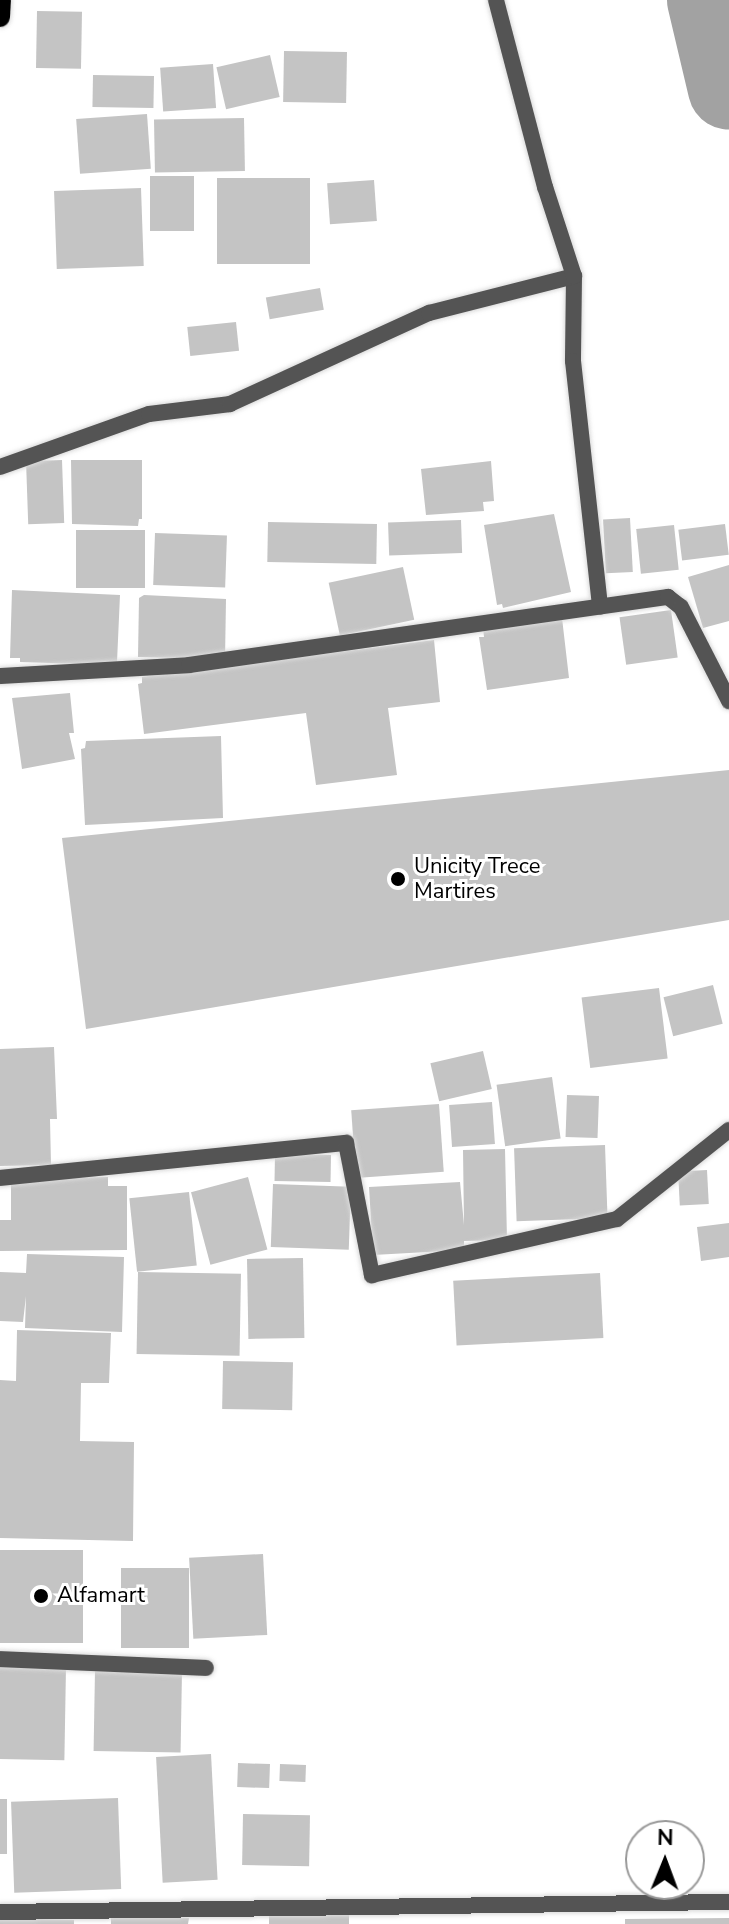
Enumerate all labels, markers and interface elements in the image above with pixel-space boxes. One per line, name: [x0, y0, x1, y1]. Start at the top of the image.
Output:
place label: Unicity Trece Martires: [414, 853, 540, 904]
marker: Unicity Trece Martires: [389, 870, 407, 888]
place label: Alfamart: [57, 1583, 145, 1609]
marker: Alfamart: [32, 1587, 50, 1605]
north arrow: [625, 1820, 705, 1900]
text: N: [657, 1823, 674, 1853]

